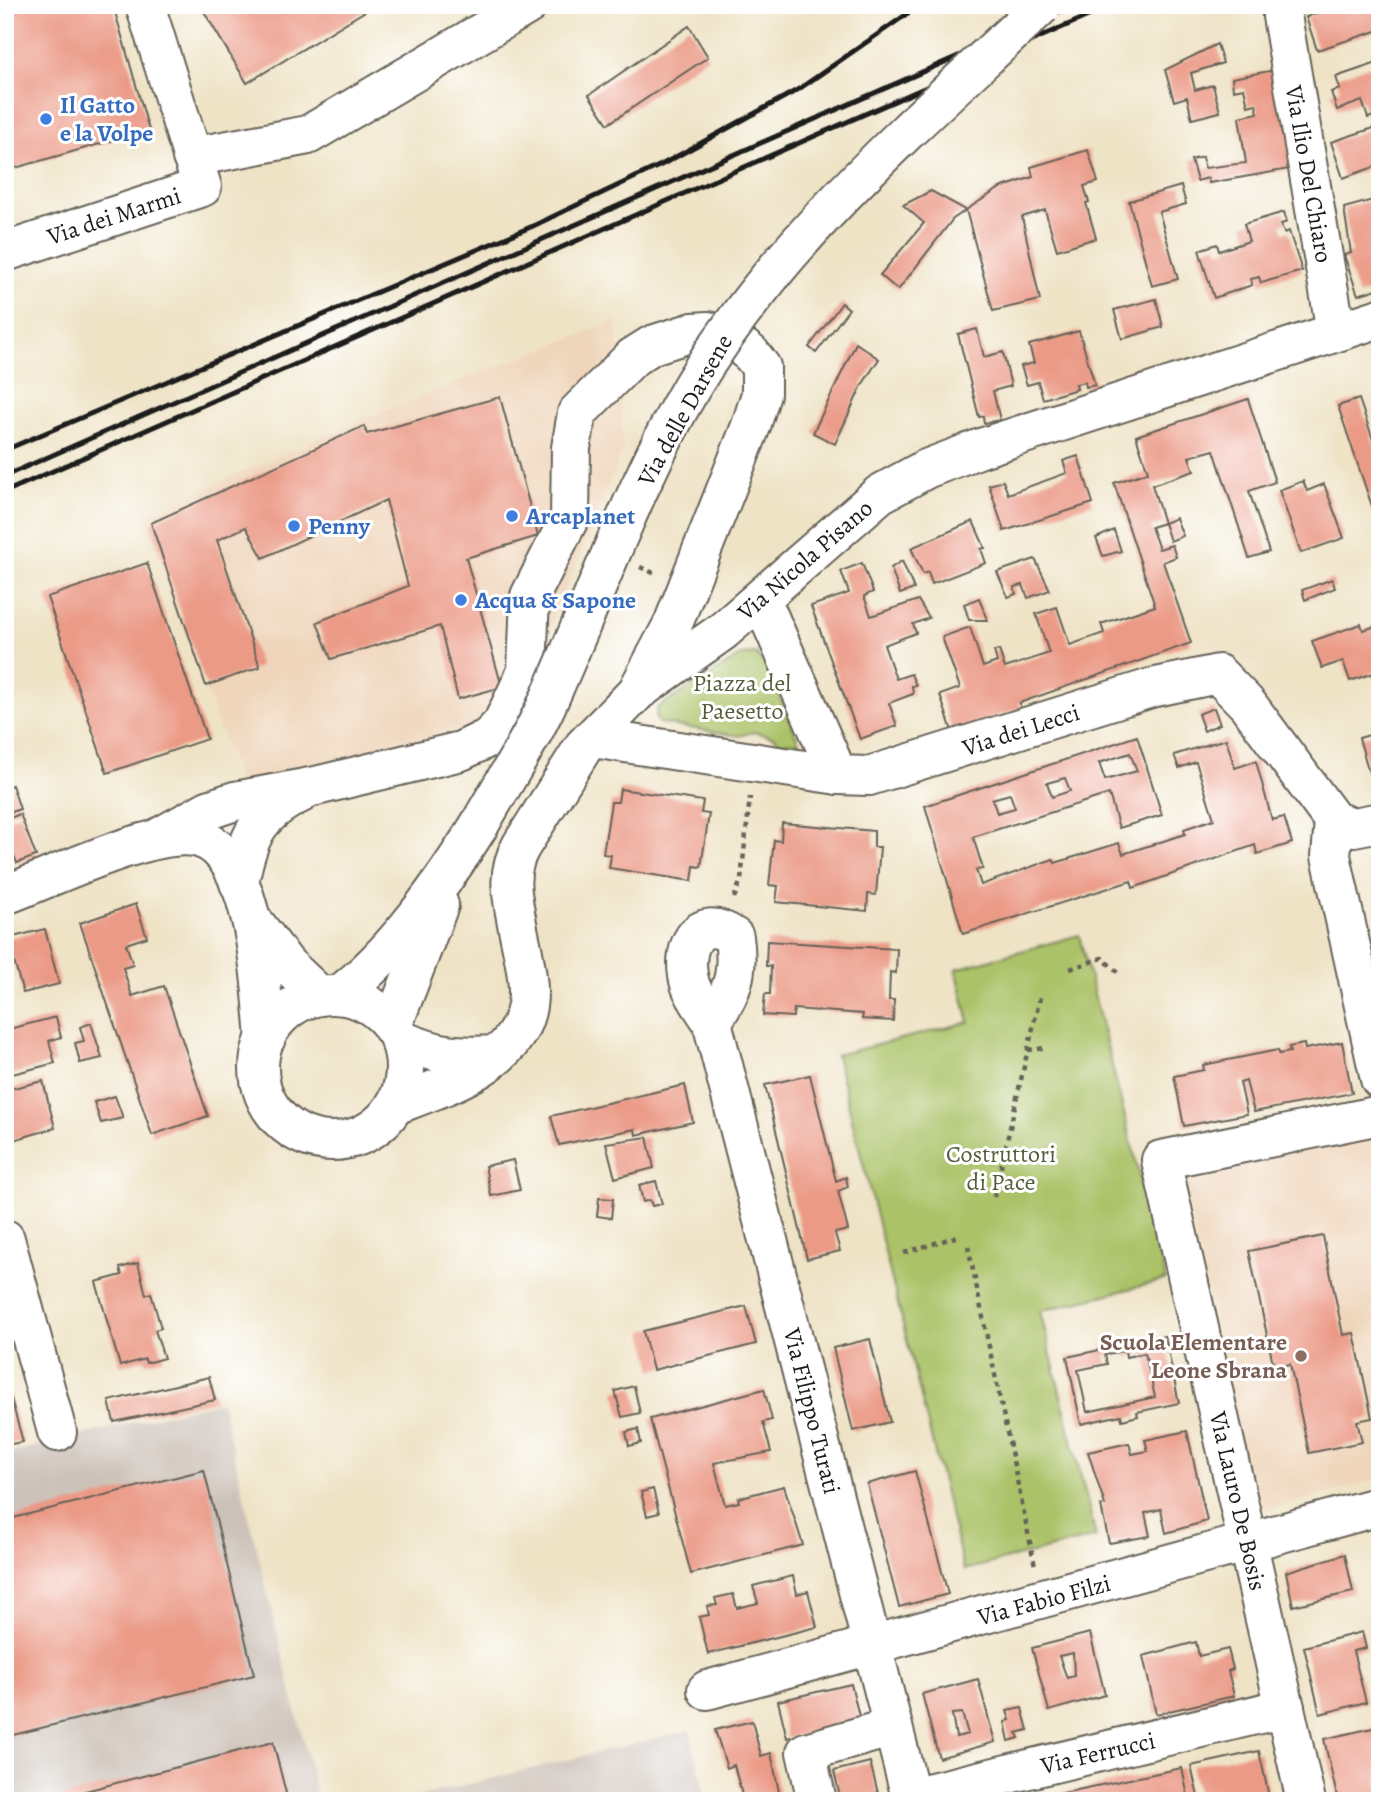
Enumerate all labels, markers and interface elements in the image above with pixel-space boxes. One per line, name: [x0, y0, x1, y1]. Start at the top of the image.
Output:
street label: Via Ilio Del Chiaro: [1278, 82, 1340, 265]
place label: Il Gatto e la Volpe: [60, 89, 153, 149]
marker: Il Gatto e la Volpe: [38, 111, 54, 127]
street label: Via dei Marmi: [42, 179, 185, 253]
street label: Via delle Darsene: [630, 328, 740, 492]
street label: Via Nicola Pisano: [730, 492, 879, 628]
place label: Arcaplanet: [525, 500, 635, 532]
marker: Arcaplanet: [504, 508, 520, 524]
place label: Penny: [308, 510, 371, 542]
marker: Penny: [286, 518, 302, 534]
place label: Acqua & Sapone: [474, 584, 636, 616]
marker: Acqua & Sapone: [453, 592, 469, 608]
park label: Piazza del Paesetto: [693, 667, 791, 727]
street label: Via dei Lecci: [957, 696, 1084, 764]
park label: Costruttori di Pace: [946, 1138, 1056, 1198]
street label: Via Filippo Turati: [776, 1324, 848, 1497]
place label: Scuola Elementare Leone Sbrana: [1100, 1326, 1287, 1386]
marker: Scuola Elementare Leone Sbrana: [1293, 1348, 1309, 1364]
street label: Via Lauro De Bosis: [1202, 1407, 1274, 1594]
street label: Via Fabio Filzi: [973, 1567, 1114, 1633]
street label: Via Ferrucci: [1037, 1724, 1158, 1782]

